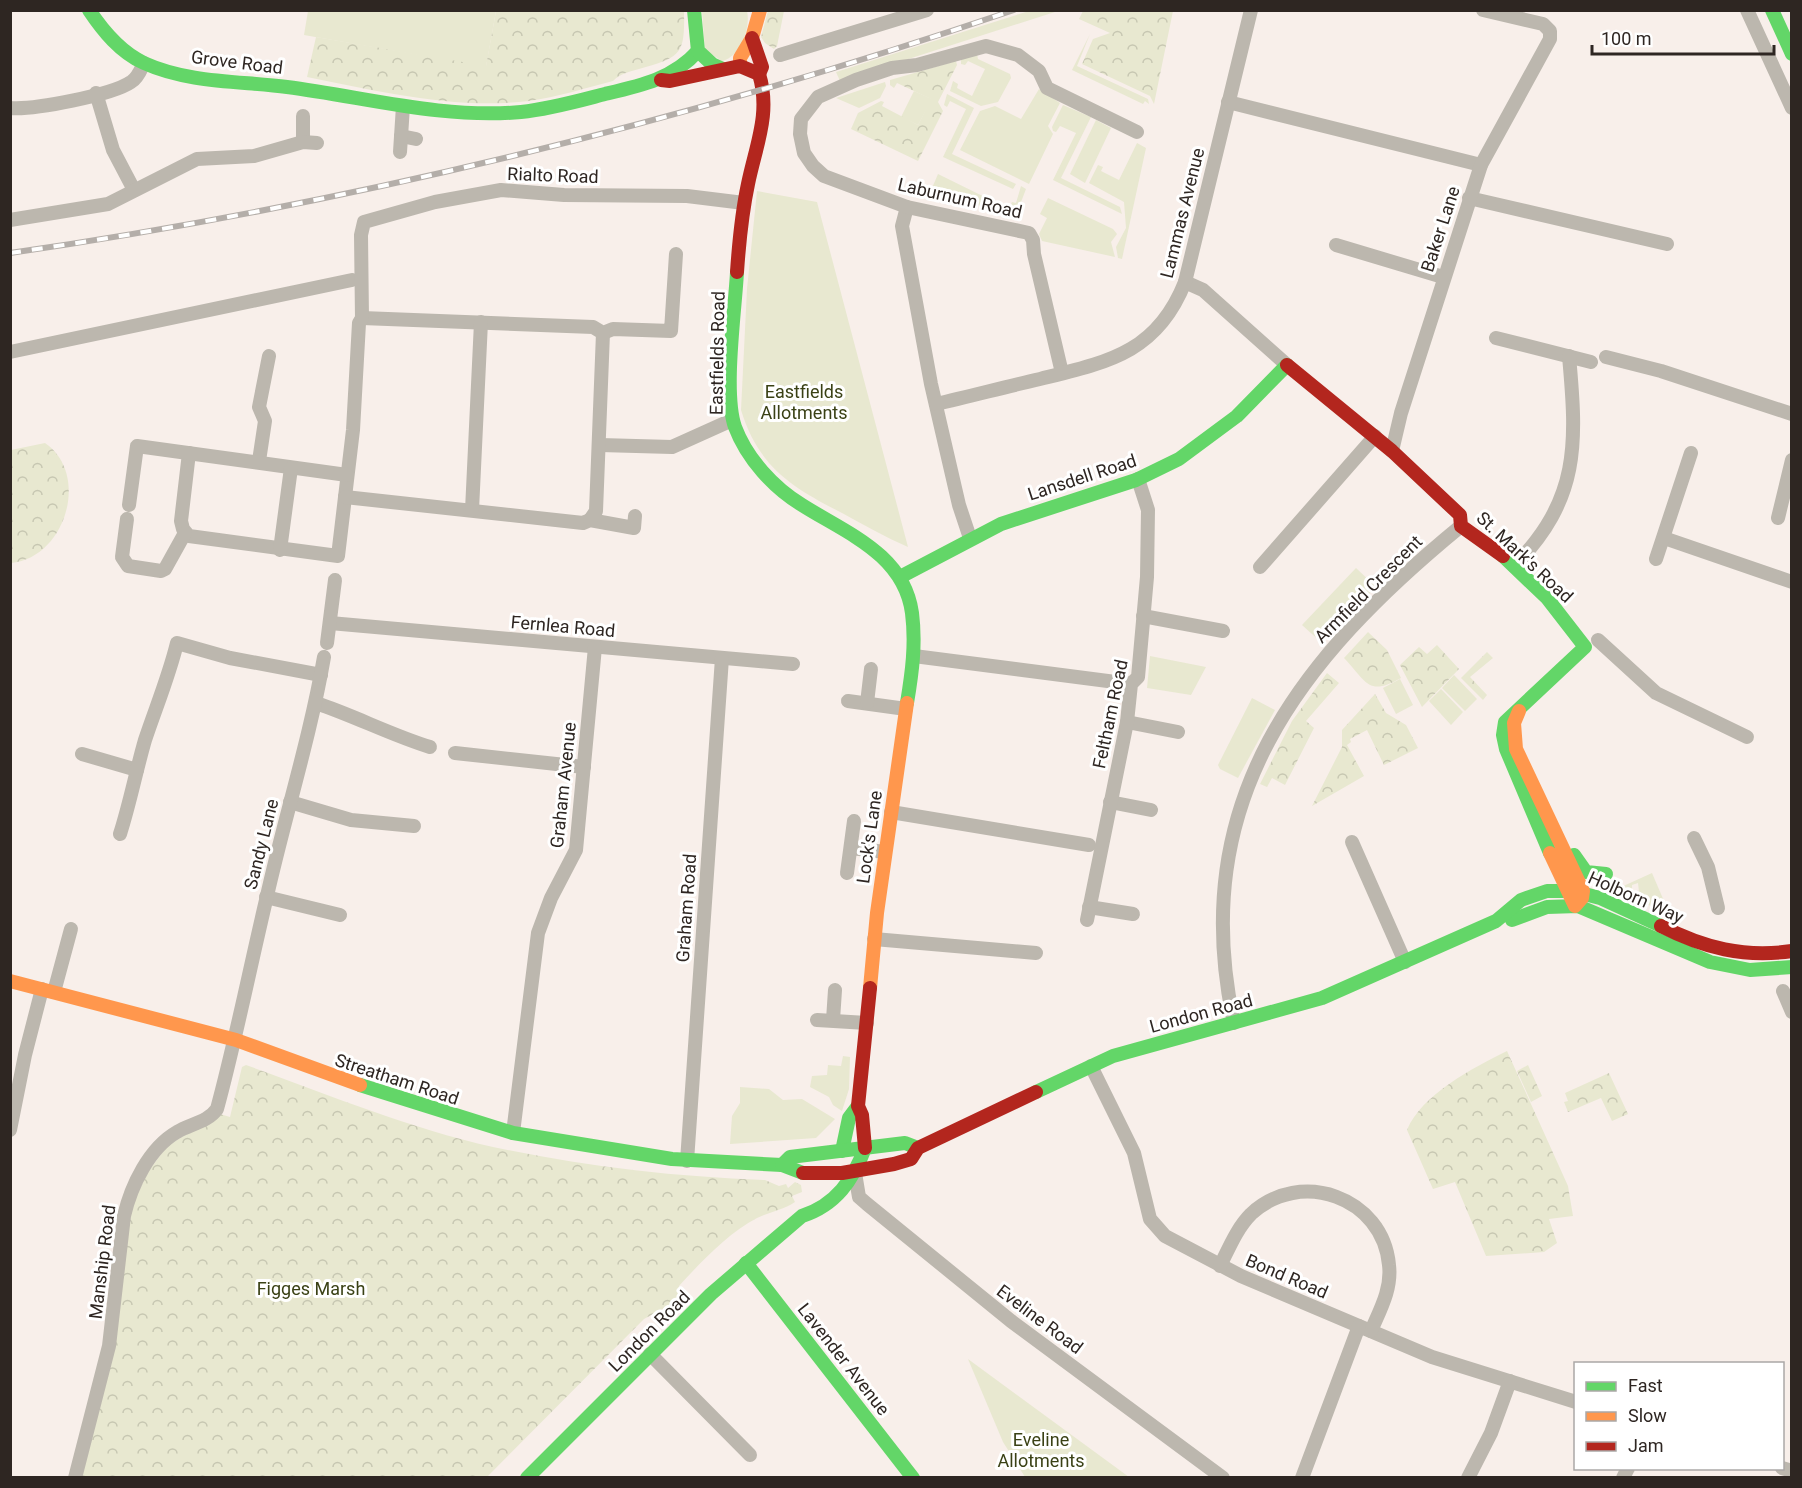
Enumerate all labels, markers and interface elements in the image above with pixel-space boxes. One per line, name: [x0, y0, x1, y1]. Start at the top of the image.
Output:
scale bar: [1592, 18, 1774, 56]
text: 100 m: [1601, 28, 1652, 49]
street label: Grove Road: [190, 46, 284, 78]
street label: Lammas Avenue: [1156, 146, 1208, 280]
street label: Rialto Road: [507, 163, 599, 187]
street label: Laburnum Road: [896, 173, 1024, 223]
street label: Baker Lane: [1416, 183, 1464, 275]
street label: Eastfields Road: [705, 291, 729, 415]
park label: Eastfields Allotments: [760, 381, 848, 423]
street label: Lansdell Road: [1025, 450, 1139, 504]
street label: St. Mark's Road: [1472, 507, 1578, 607]
street label: Armfield Crescent: [1310, 531, 1426, 647]
street label: Fernlea Road: [510, 611, 616, 641]
street label: Feltham Road: [1088, 658, 1132, 770]
street label: Graham Avenue: [546, 721, 580, 849]
street label: Lock's Lane: [852, 789, 886, 885]
street label: Sandy Lane: [240, 797, 282, 891]
street label: Graham Road: [672, 853, 700, 963]
street label: Holborn Way: [1585, 867, 1687, 928]
street label: London Road: [1147, 989, 1255, 1037]
street label: Streatham Road: [332, 1049, 462, 1109]
street label: Manship Road: [85, 1204, 119, 1320]
street label: Bond Road: [1243, 1249, 1331, 1303]
park label: Figges Marsh: [257, 1278, 365, 1299]
street label: Eveline Road: [993, 1280, 1087, 1358]
street label: London Road: [604, 1286, 694, 1376]
street label: Lavender Avenue: [794, 1299, 894, 1419]
legend: [1574, 1362, 1784, 1470]
text: Fast: [1628, 1375, 1663, 1396]
text: Slow: [1628, 1405, 1667, 1426]
park label: Eveline Allotments: [997, 1429, 1085, 1471]
text: Jam: [1628, 1435, 1664, 1456]

